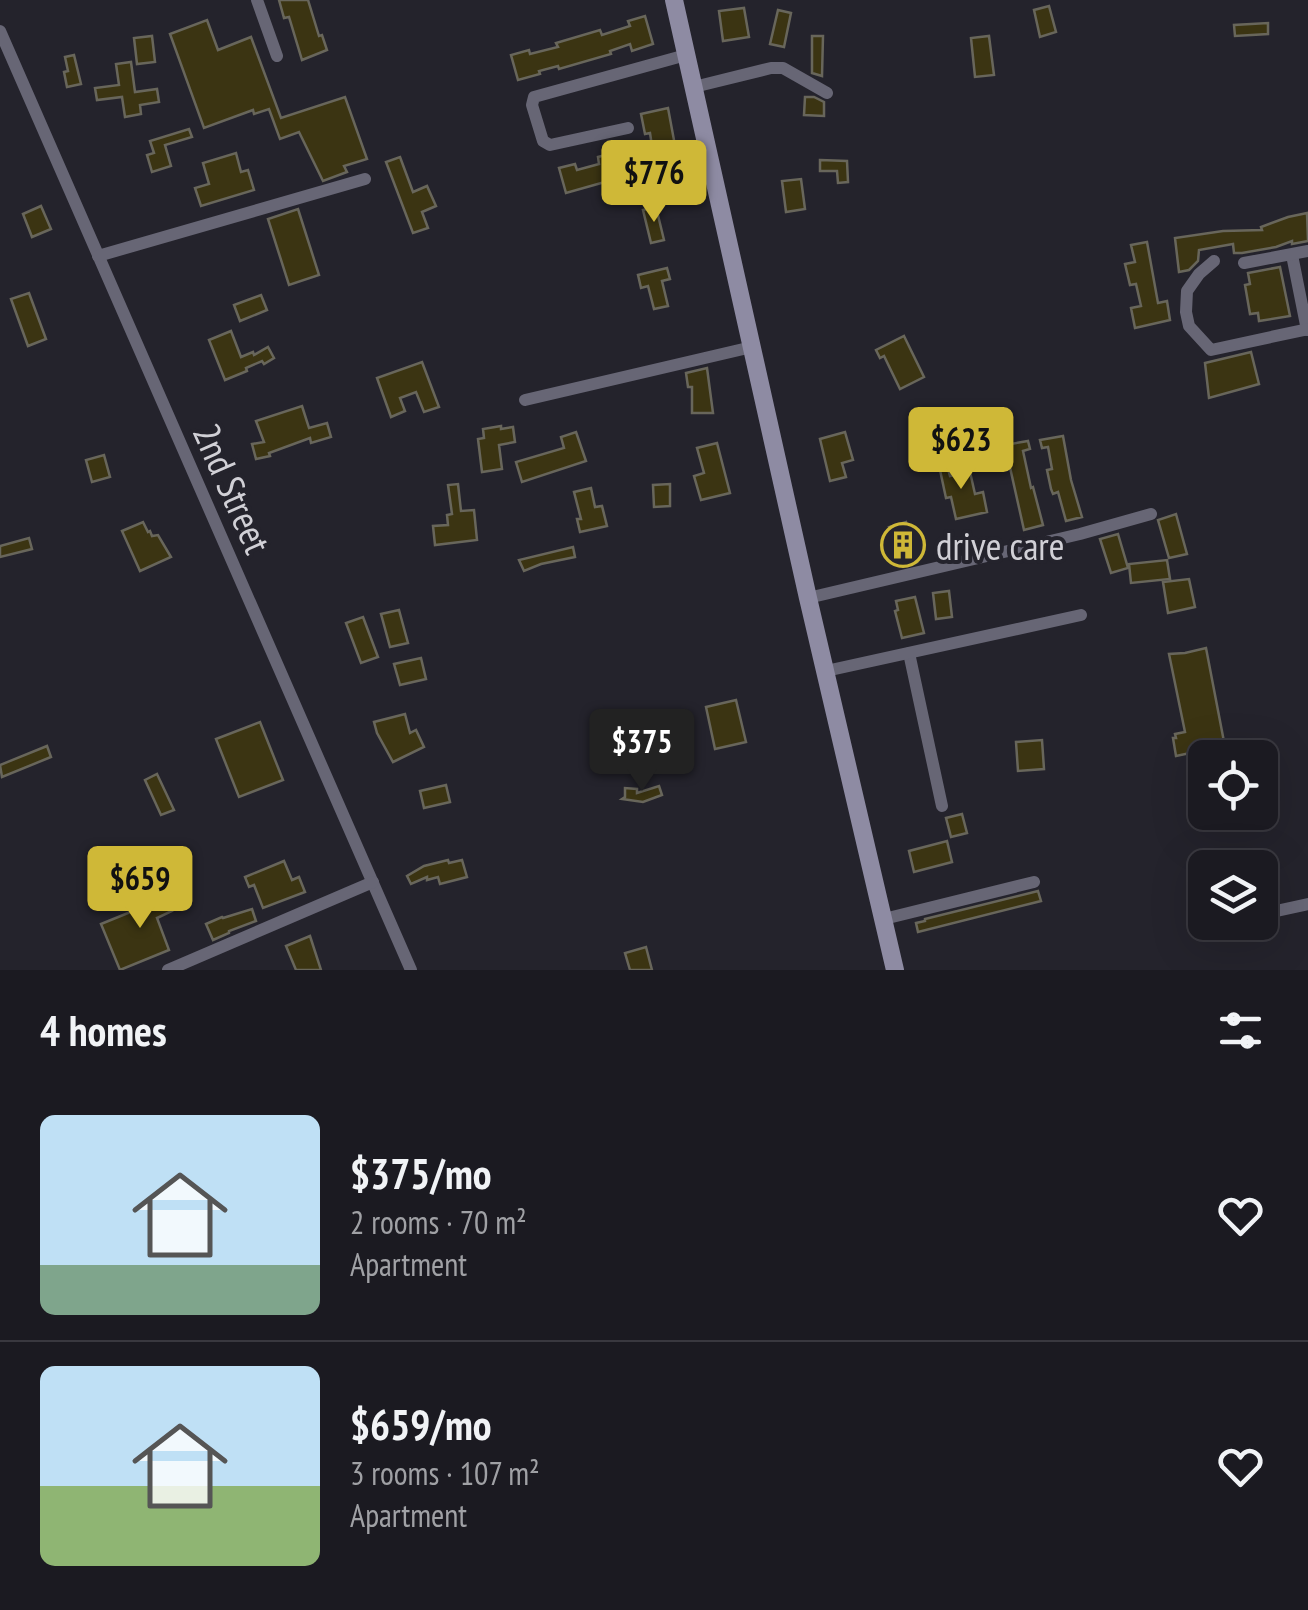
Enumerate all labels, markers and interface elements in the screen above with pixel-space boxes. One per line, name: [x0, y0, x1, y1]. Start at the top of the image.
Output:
pin: $776: [595, 140, 713, 225]
text: $776: [623, 151, 685, 193]
pin: $623: [902, 407, 1020, 492]
street label: 2nd Street: [183, 415, 283, 561]
text: $623: [930, 418, 992, 460]
place label: drive care: [936, 521, 1064, 570]
building icon: drive care: [880, 522, 926, 568]
pin: $375: [583, 709, 701, 794]
text: $375: [611, 720, 673, 762]
map controls: [1188, 740, 1278, 940]
button: locate: [1188, 740, 1278, 830]
pin: $659: [81, 846, 199, 931]
button: layers: [1188, 850, 1278, 940]
text: $659: [109, 857, 171, 899]
text: 4 homes: [40, 1003, 167, 1058]
icon: filters: [1213, 1003, 1268, 1058]
text: $375/mo: [350, 1146, 492, 1201]
icon: home: [120, 1155, 240, 1275]
icon: heart: [1213, 1188, 1268, 1243]
text: 2 rooms · 70 m²: [350, 1201, 527, 1243]
text: Apartment: [350, 1243, 467, 1285]
text: $659/mo: [350, 1397, 492, 1452]
icon: home: [120, 1406, 240, 1526]
icon: heart: [1213, 1439, 1268, 1494]
text: 3 rooms · 107 m²: [350, 1452, 540, 1494]
text: Apartment: [350, 1494, 467, 1536]

